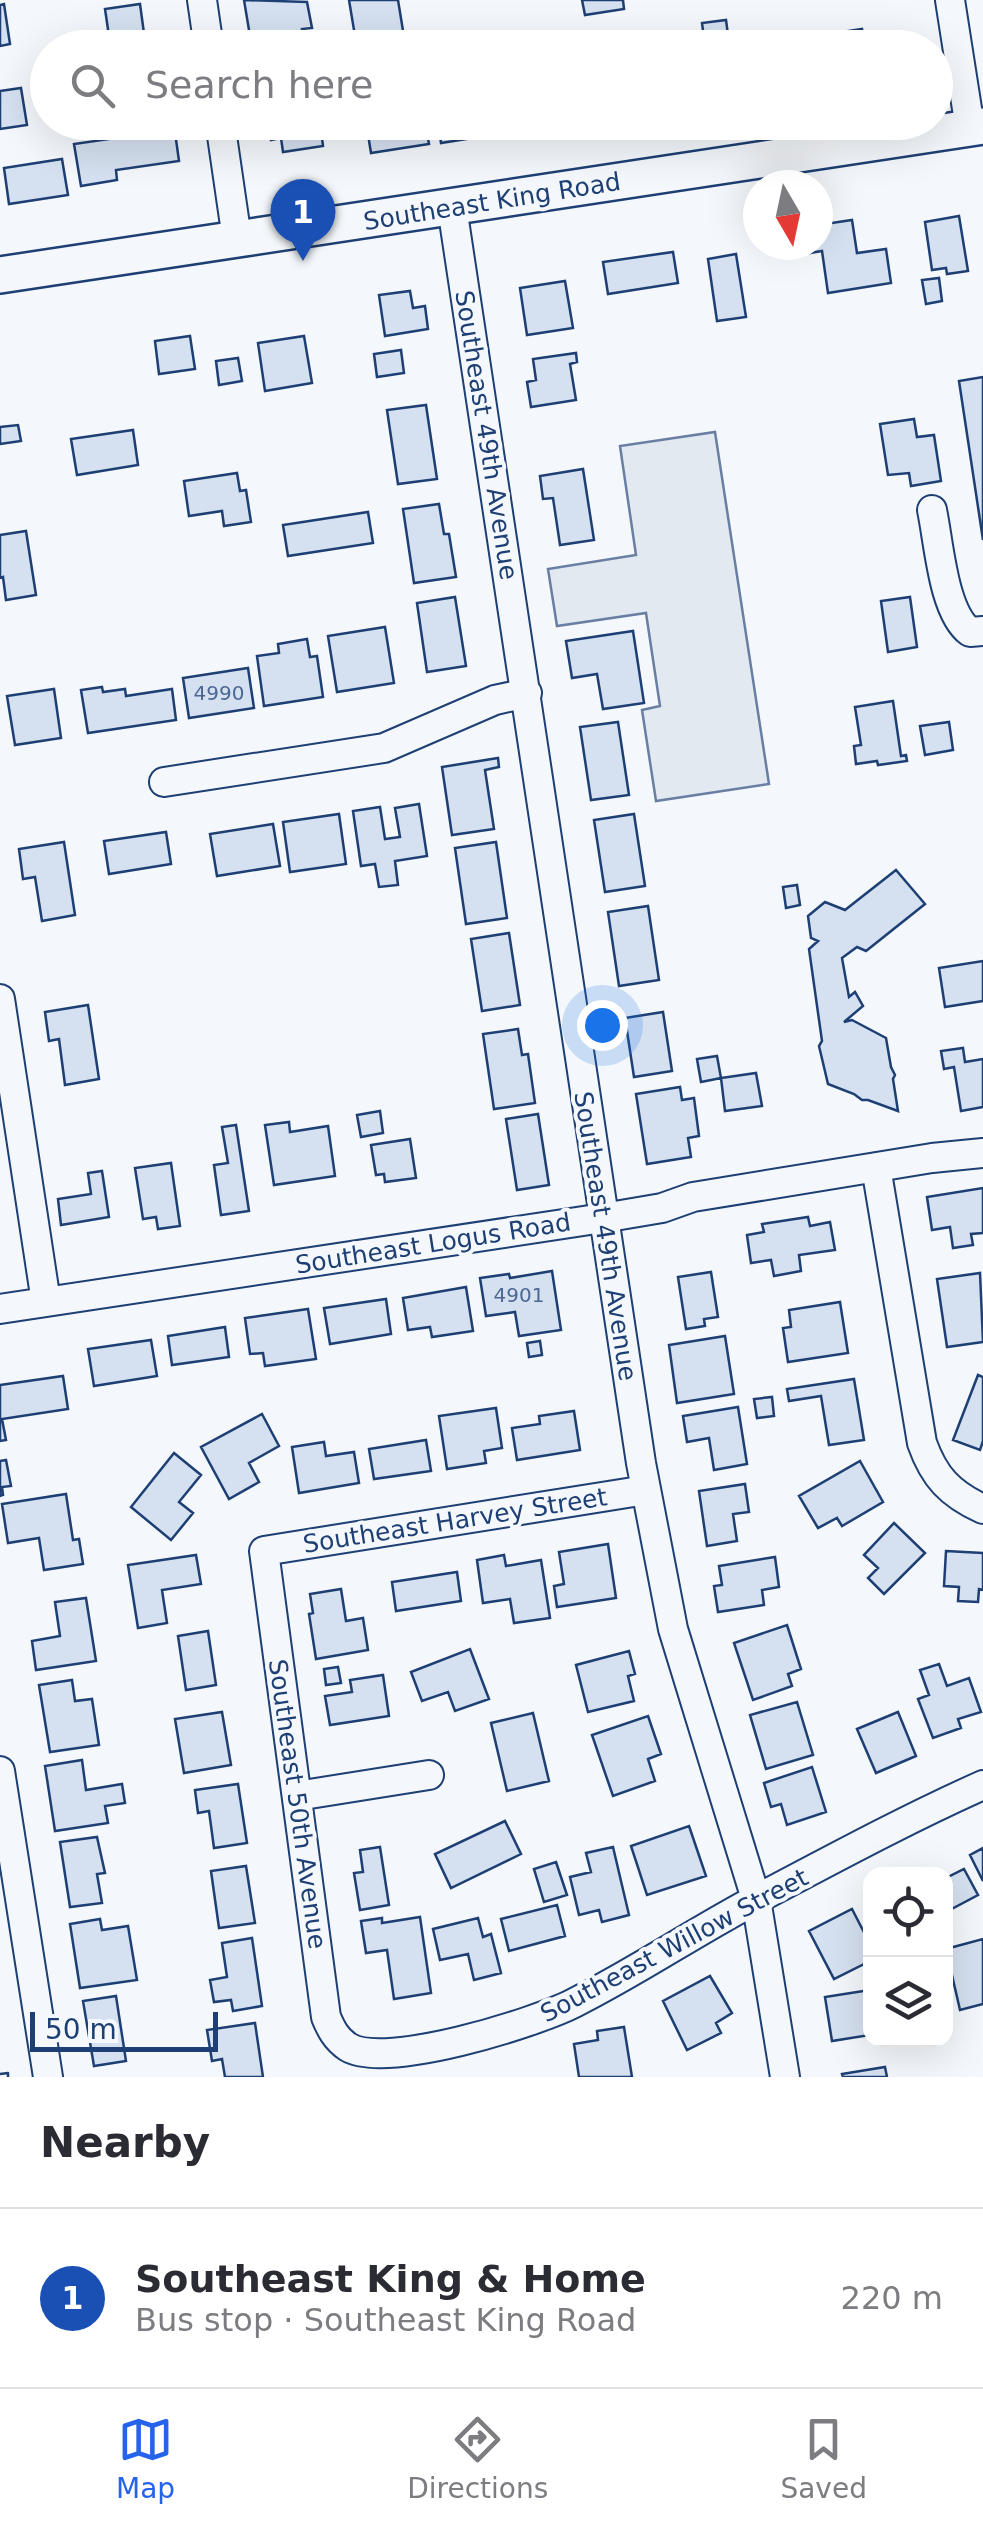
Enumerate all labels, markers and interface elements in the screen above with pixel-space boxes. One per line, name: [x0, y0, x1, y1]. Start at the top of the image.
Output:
search box: [30, 30, 953, 140]
icon: search: [65, 58, 120, 113]
text: Search here: [145, 63, 373, 107]
street label: Southeast King Road: [361, 167, 623, 236]
north arrow: [743, 170, 833, 260]
pin: 1: [270, 178, 336, 261]
street label: Southeast 49th Avenue: [449, 288, 524, 582]
house number: 4990: [194, 681, 244, 705]
your location: [577, 1000, 628, 1051]
street label: Southeast 49th Avenue: [568, 1089, 643, 1383]
street label: Southeast Logus Road: [293, 1207, 573, 1280]
house number: 4901: [494, 1283, 544, 1307]
street label: Southeast Harvey Street: [301, 1482, 609, 1559]
street label: Southeast 50th Avenue: [263, 1657, 332, 1951]
street label: Southeast Willow Street: [536, 1862, 813, 2028]
map controls: [863, 1867, 953, 2047]
button: locate: [863, 1867, 953, 1957]
button: layers: [863, 1957, 953, 2047]
scale bar: [30, 2007, 218, 2052]
text: 50 m: [45, 2013, 117, 2046]
text: Nearby: [40, 2118, 210, 2167]
text: Southeast King & Home: [135, 2257, 646, 2301]
text: 1: [61, 2279, 84, 2317]
text: 220 m: [841, 2279, 943, 2317]
text: Bus stop · Southeast King Road: [135, 2301, 636, 2339]
tab: Map: [116, 2412, 175, 2505]
tab: Directions: [407, 2412, 548, 2505]
tab: Saved: [780, 2412, 867, 2505]

